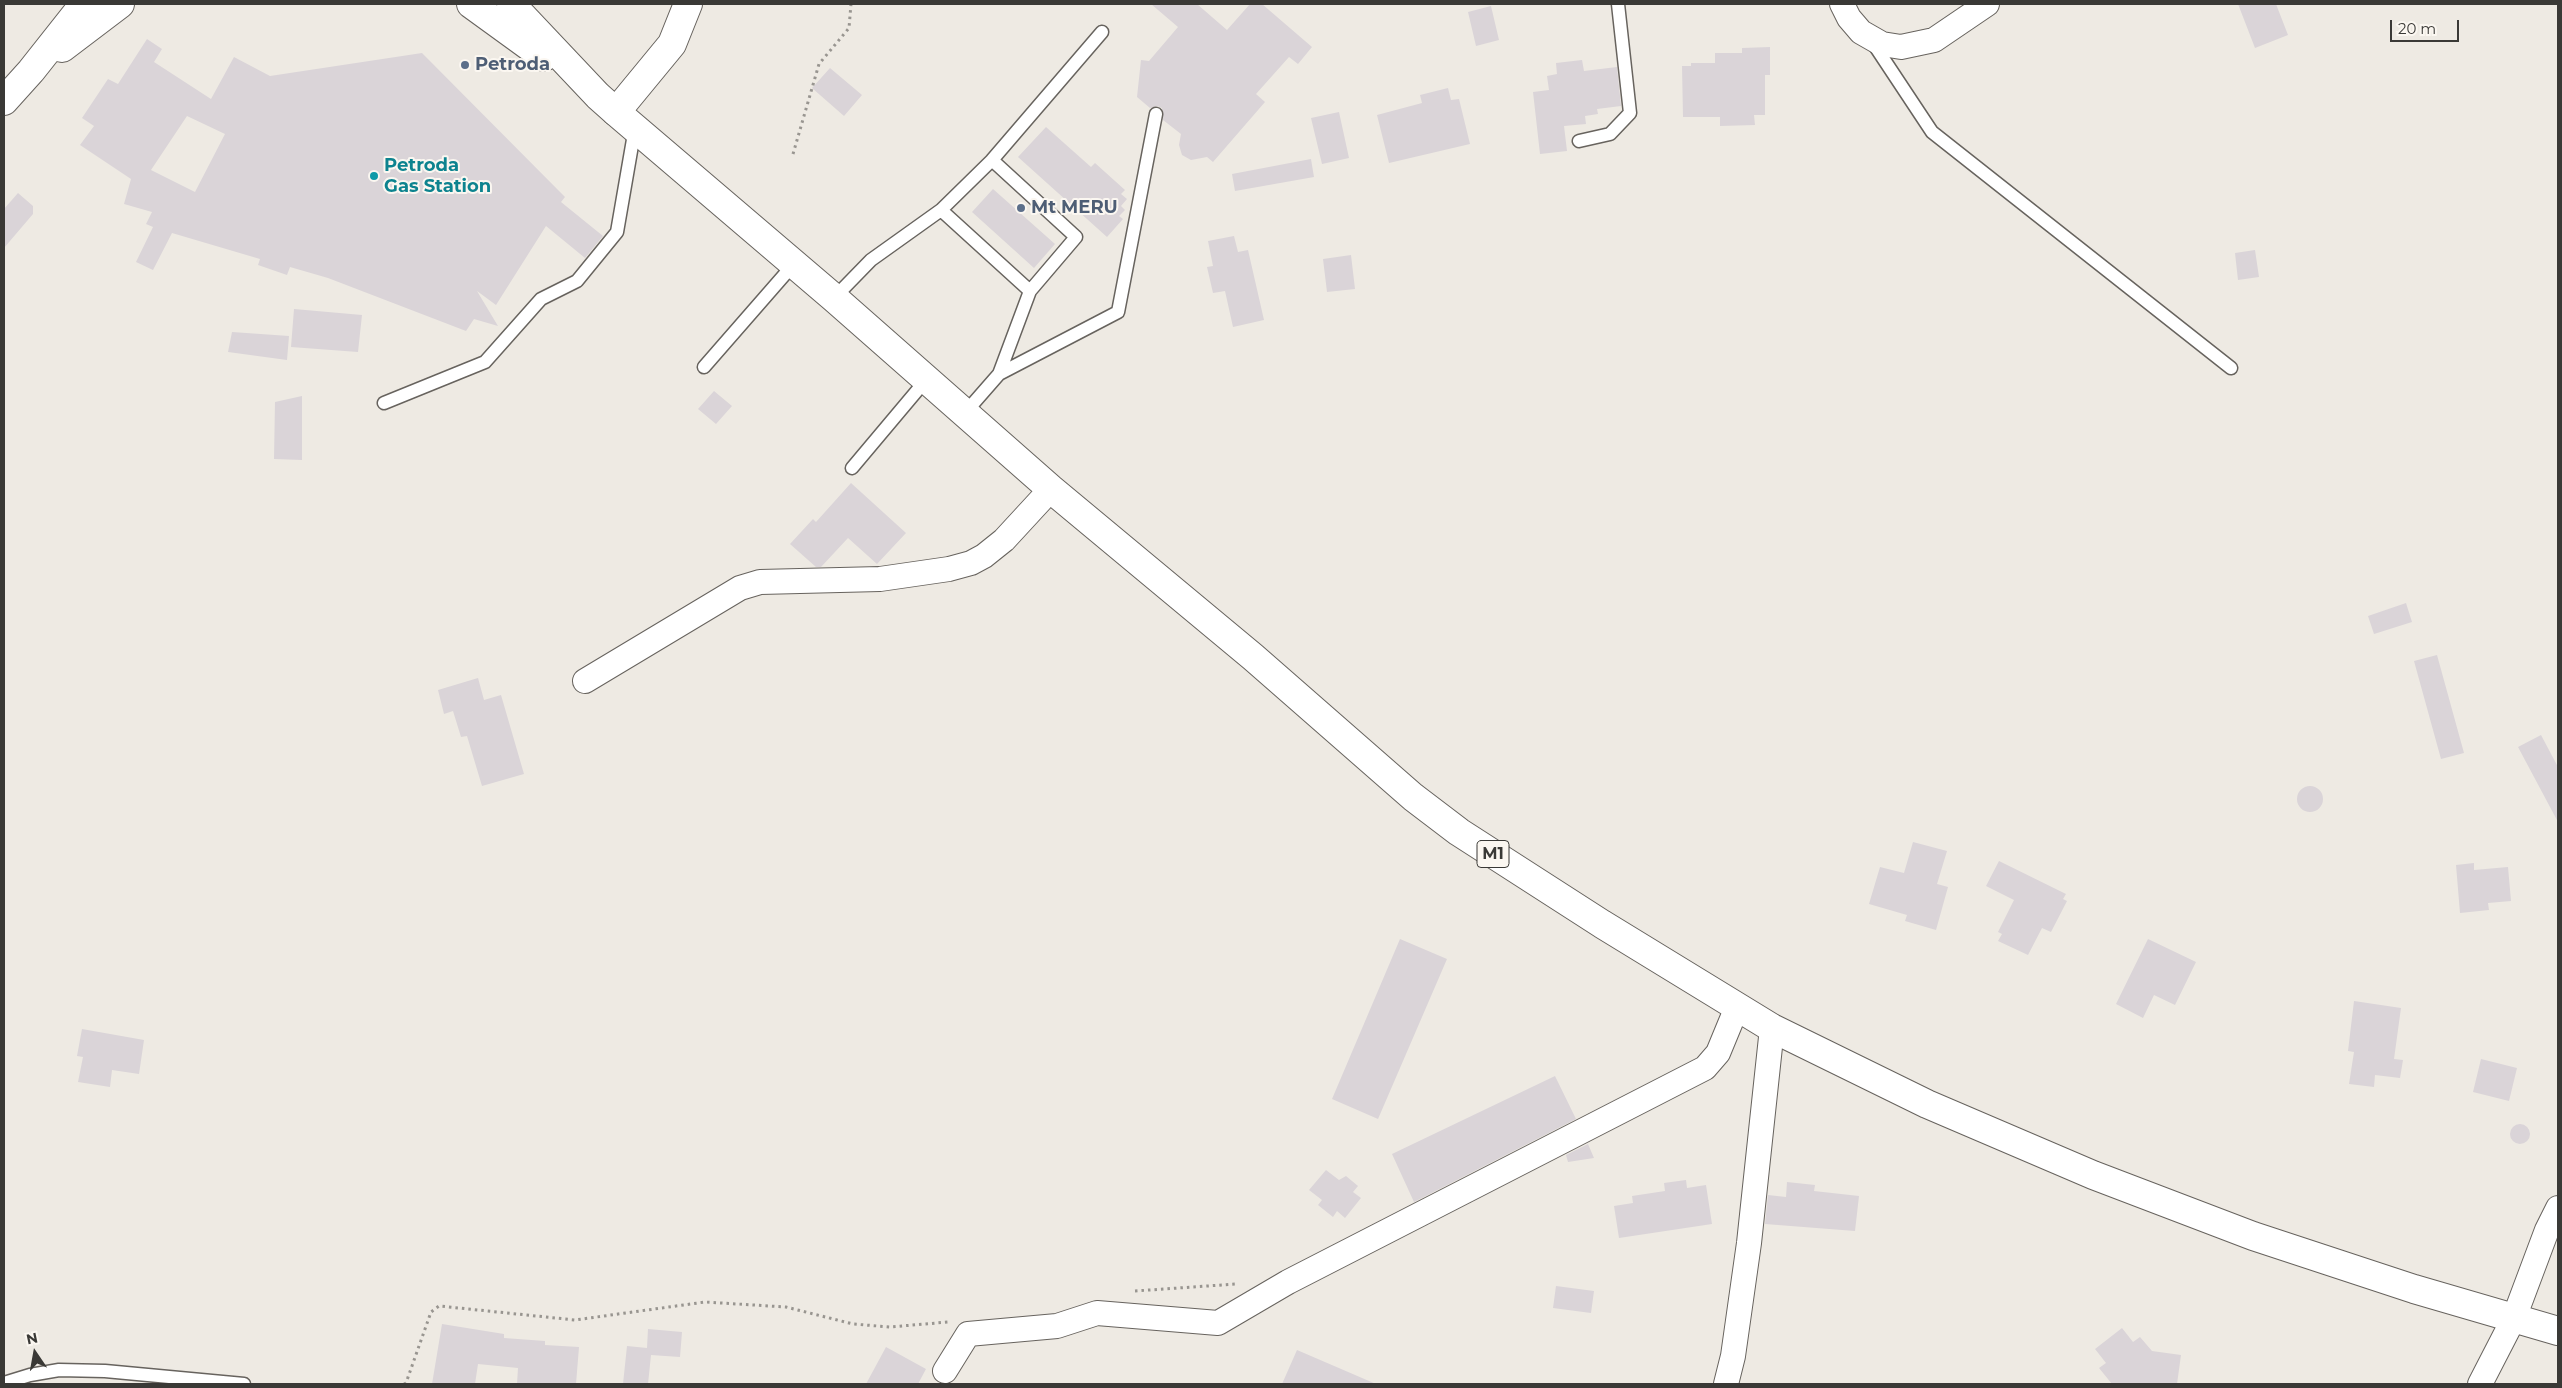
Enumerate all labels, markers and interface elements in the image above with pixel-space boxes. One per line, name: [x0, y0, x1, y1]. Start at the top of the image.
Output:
scale bar: [2392, 10, 2461, 42]
text: 20 m: [2398, 19, 2436, 38]
place label: Petroda: [475, 54, 550, 76]
marker: Petroda: [459, 59, 471, 71]
place label: Petroda Gas Station: [384, 155, 491, 198]
marker: Petroda Gas Station: [368, 170, 380, 182]
place label: Mt MERU: [1031, 197, 1118, 219]
marker: Mt MERU: [1015, 202, 1027, 214]
road number: M1: [1477, 841, 1509, 868]
north arrow: [10, 1328, 60, 1378]
text: N: [24, 1328, 39, 1348]

